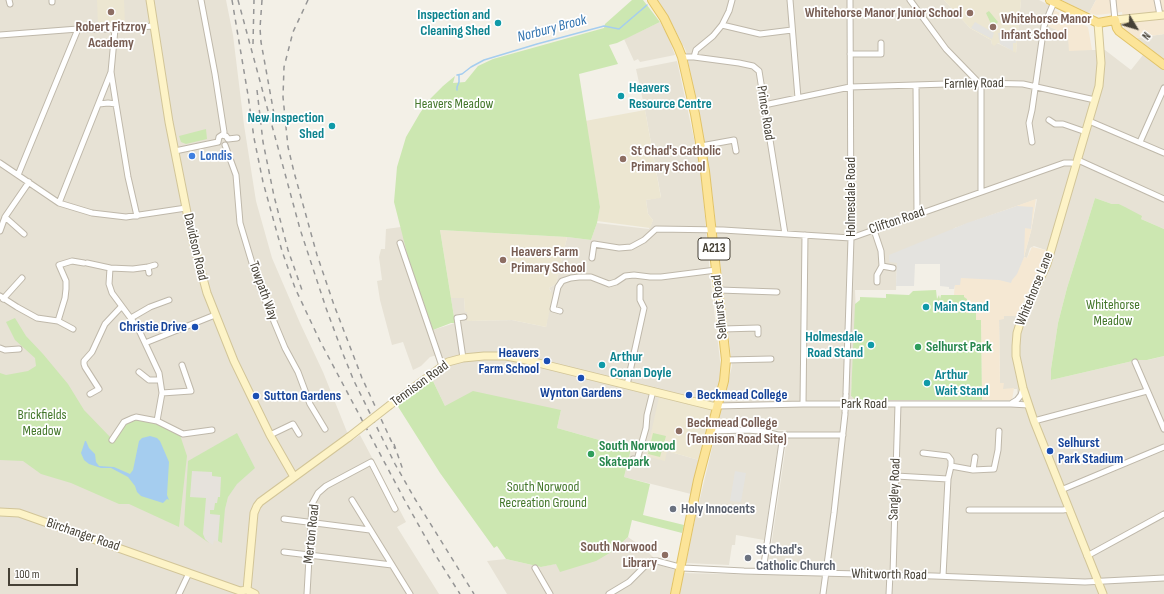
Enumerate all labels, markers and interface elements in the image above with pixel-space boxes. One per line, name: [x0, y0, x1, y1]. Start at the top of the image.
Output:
place label: Whitehorse Manor Junior School: [805, 5, 962, 21]
marker: Robert Fitzroy Academy: [106, 7, 116, 17]
place label: Inspection and Cleaning Shed: [417, 7, 490, 40]
marker: Whitehorse Manor Junior School: [965, 8, 975, 18]
north arrow: [1116, 8, 1156, 48]
water label: Norbury Brook: [516, 11, 588, 47]
place label: Whitehorse Manor Infant School: [1001, 11, 1092, 44]
marker: Inspection and Cleaning Shed: [493, 18, 503, 28]
place label: Robert Fitzroy Academy: [76, 19, 146, 52]
marker: Whitehorse Manor Infant School: [988, 22, 998, 32]
text: N: [1139, 29, 1153, 42]
street label: Farnley Road: [944, 75, 1004, 93]
place label: Heavers Resource Centre: [629, 80, 712, 112]
street label: Prince Road: [752, 84, 778, 142]
marker: Heavers Resource Centre: [616, 91, 626, 101]
park label: Heavers Meadow: [415, 96, 493, 112]
place label: New Inspection Shed: [248, 110, 324, 142]
marker: New Inspection Shed: [327, 121, 337, 131]
place label: St Chad's Catholic Primary School: [631, 143, 721, 176]
place label: Londis: [200, 148, 232, 164]
marker: Londis: [187, 151, 197, 161]
marker: St Chad's Catholic Primary School: [618, 154, 628, 164]
street label: Holmesdale Road: [843, 157, 859, 237]
street label: Clifton Road: [867, 204, 927, 238]
street label: Davidson Road: [179, 212, 211, 282]
road number: A213: [698, 238, 730, 260]
place label: Heavers Farm Primary School: [511, 244, 585, 276]
street label: Whitehorse Lane: [1013, 250, 1057, 328]
marker: Heavers Farm Primary School: [498, 255, 508, 265]
street label: Towpath Way: [245, 259, 281, 323]
street label: Selhurst Road: [708, 274, 732, 340]
park label: Whitehorse Meadow: [1086, 297, 1140, 330]
place label: Main Stand: [934, 299, 989, 315]
marker: Main Stand: [921, 302, 931, 312]
place label: Christie Drive: [119, 319, 187, 335]
marker: Christie Drive: [190, 322, 200, 332]
place label: Holmesdale Road Stand: [805, 329, 863, 362]
place label: Selhurst Park: [926, 339, 992, 355]
marker: Holmesdale Road Stand: [866, 340, 876, 350]
marker: Selhurst Park: [913, 342, 923, 352]
place label: Heavers Farm School: [479, 345, 539, 378]
place label: Arthur Conan Doyle: [610, 349, 671, 382]
marker: Heavers Farm School: [542, 356, 552, 366]
street label: Tennison Road: [388, 357, 452, 411]
marker: Arthur Conan Doyle: [597, 360, 607, 370]
place label: Arthur Wait Stand: [935, 367, 989, 400]
marker: Wynton Gardens: [576, 373, 586, 383]
marker: Arthur Wait Stand: [922, 378, 932, 388]
place label: Wynton Gardens: [540, 385, 622, 401]
place label: Beckmead College: [697, 387, 787, 403]
place label: Sutton Gardens: [264, 388, 341, 404]
marker: Beckmead College: [684, 390, 694, 400]
marker: Sutton Gardens: [251, 391, 261, 401]
street label: Park Road: [841, 396, 887, 412]
park label: Brickfields Meadow: [17, 407, 67, 440]
place label: Beckmead College (Tennison Road Site): [687, 415, 787, 448]
marker: Beckmead College (Tennison Road Site): [674, 426, 684, 436]
place label: Selhurst Park Stadium: [1058, 435, 1123, 468]
place label: South Norwood Skatepark: [599, 438, 675, 470]
marker: Selhurst Park Stadium: [1045, 446, 1055, 456]
marker: South Norwood Skatepark: [586, 449, 596, 459]
street label: Sangley Road: [886, 458, 904, 520]
park label: South Norwood Recreation Ground: [499, 479, 587, 512]
place label: Holy Innocents: [681, 501, 755, 517]
street label: Merton Road: [301, 503, 323, 565]
marker: Holy Innocents: [668, 504, 678, 514]
street label: Birchanger Road: [44, 515, 122, 555]
place label: South Norwood Library: [581, 539, 657, 572]
place label: St Chad's Catholic Church: [756, 542, 836, 574]
marker: South Norwood Library: [660, 550, 670, 560]
marker: St Chad's Catholic Church: [743, 553, 753, 563]
scale bar: [10, 560, 80, 586]
street label: Whitworth Road: [851, 566, 927, 584]
text: 100 m: [15, 567, 40, 582]

